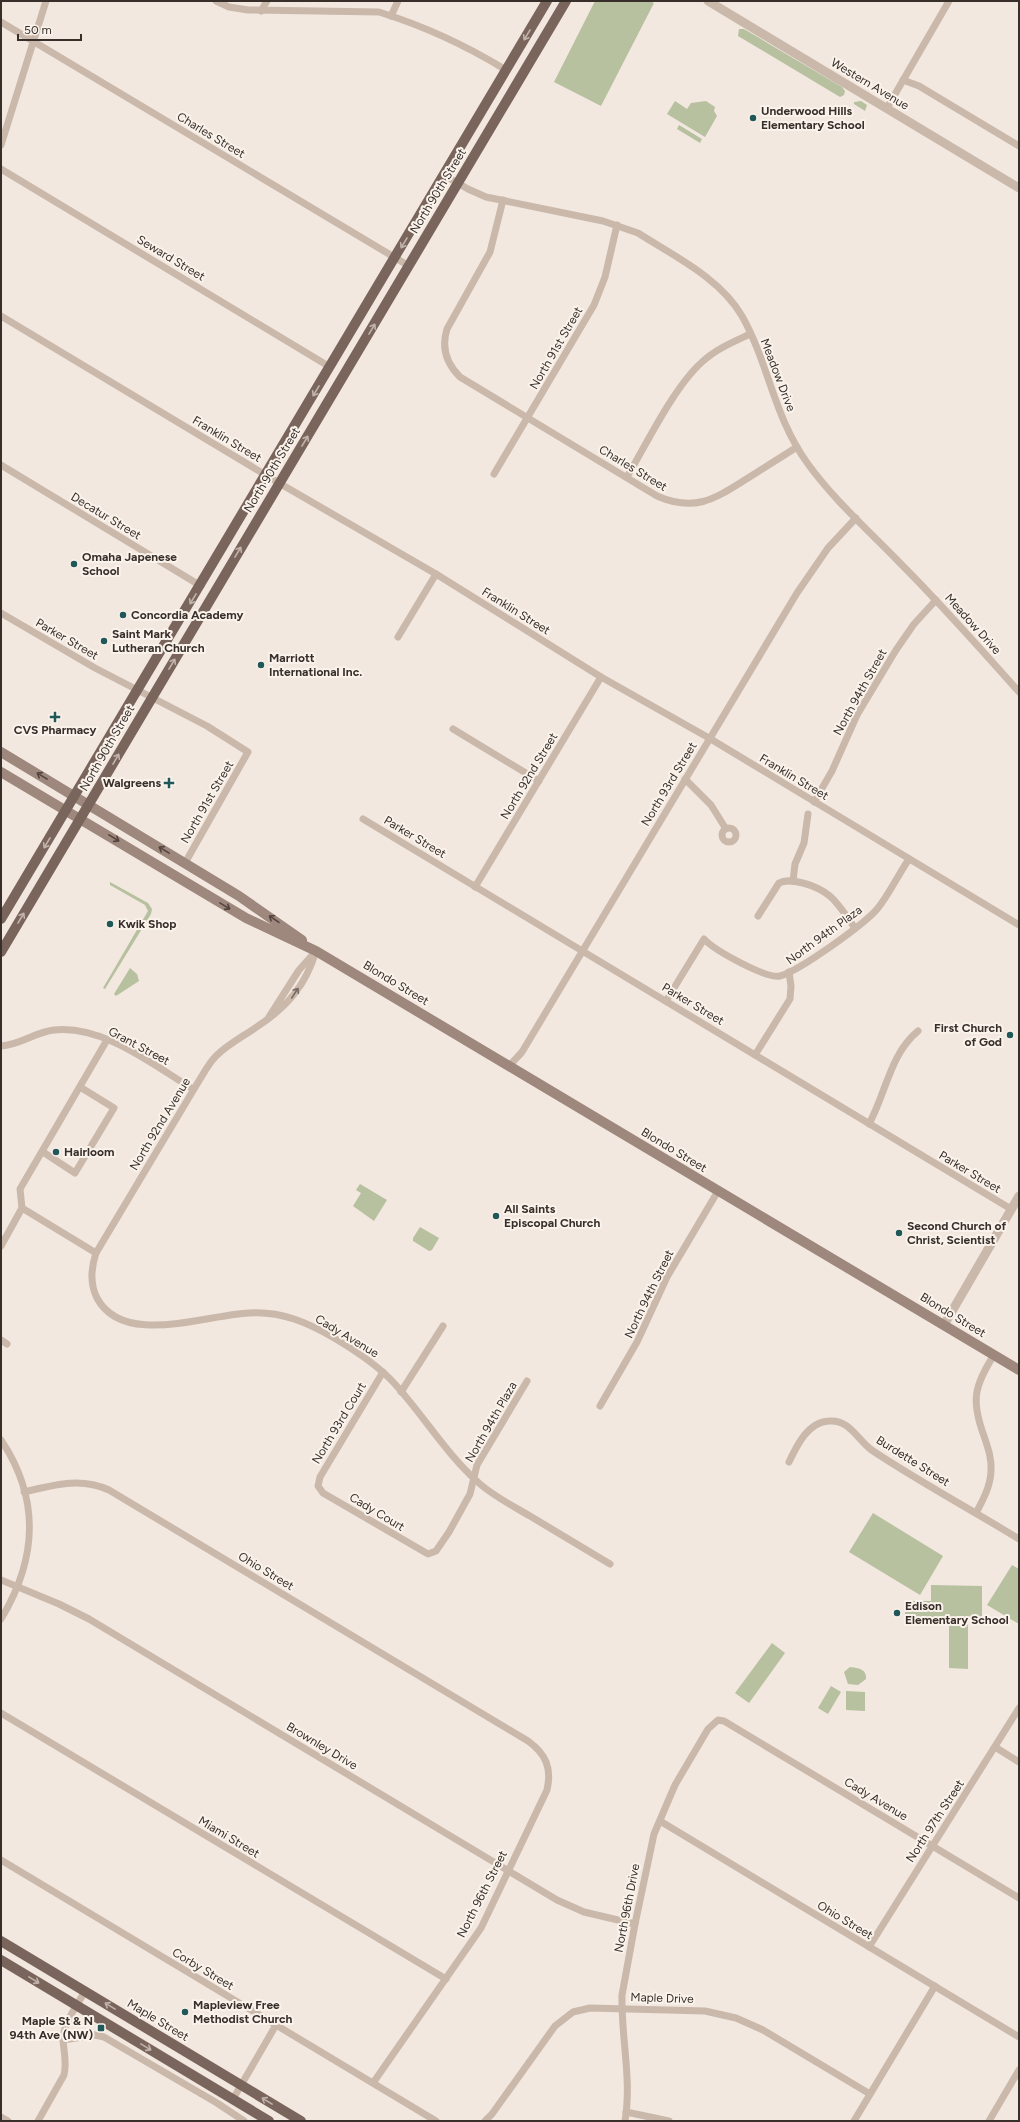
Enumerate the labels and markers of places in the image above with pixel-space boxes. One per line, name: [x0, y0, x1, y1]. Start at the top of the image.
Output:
place label: Underwood Hills Elementary School: [761, 104, 865, 132]
marker: Underwood Hills Elementary School: [748, 113, 758, 123]
place label: Omaha Japenese School: [82, 550, 177, 578]
marker: Omaha Japenese School: [69, 559, 79, 569]
place label: Concordia Academy: [131, 608, 244, 622]
marker: Concordia Academy: [118, 610, 128, 620]
place label: Saint Mark Lutheran Church: [112, 627, 205, 655]
marker: Saint Mark Lutheran Church: [99, 636, 109, 646]
place label: Marriott International Inc.: [269, 651, 362, 679]
marker: Marriott International Inc.: [256, 660, 266, 670]
marker: CVS Pharmacy: [50, 712, 60, 722]
place label: CVS Pharmacy: [14, 723, 96, 737]
place label: Walgreens: [103, 776, 161, 790]
marker: Walgreens: [164, 778, 174, 788]
place label: Kwik Shop: [118, 917, 176, 931]
marker: Kwik Shop: [105, 919, 115, 929]
place label: First Church of God: [934, 1021, 1002, 1049]
marker: First Church of God: [1005, 1030, 1015, 1040]
place label: Hairloom: [64, 1145, 114, 1159]
marker: Hairloom: [51, 1147, 61, 1157]
place label: All Saints Episcopal Church: [504, 1202, 600, 1230]
marker: All Saints Episcopal Church: [491, 1211, 501, 1221]
place label: Second Church of Christ, Scientist: [907, 1219, 1006, 1247]
marker: Second Church of Christ, Scientist: [894, 1228, 904, 1238]
place label: Edison Elementary School: [905, 1599, 1009, 1627]
marker: Edison Elementary School: [892, 1608, 902, 1618]
place label: Mapleview Free Methodist Church: [193, 1998, 293, 2026]
marker: Mapleview Free Methodist Church: [180, 2007, 190, 2017]
place label: Maple St & N 94th Ave (NW): [10, 2014, 93, 2042]
marker: Maple St & N 94th Ave (NW): [96, 2023, 106, 2033]

